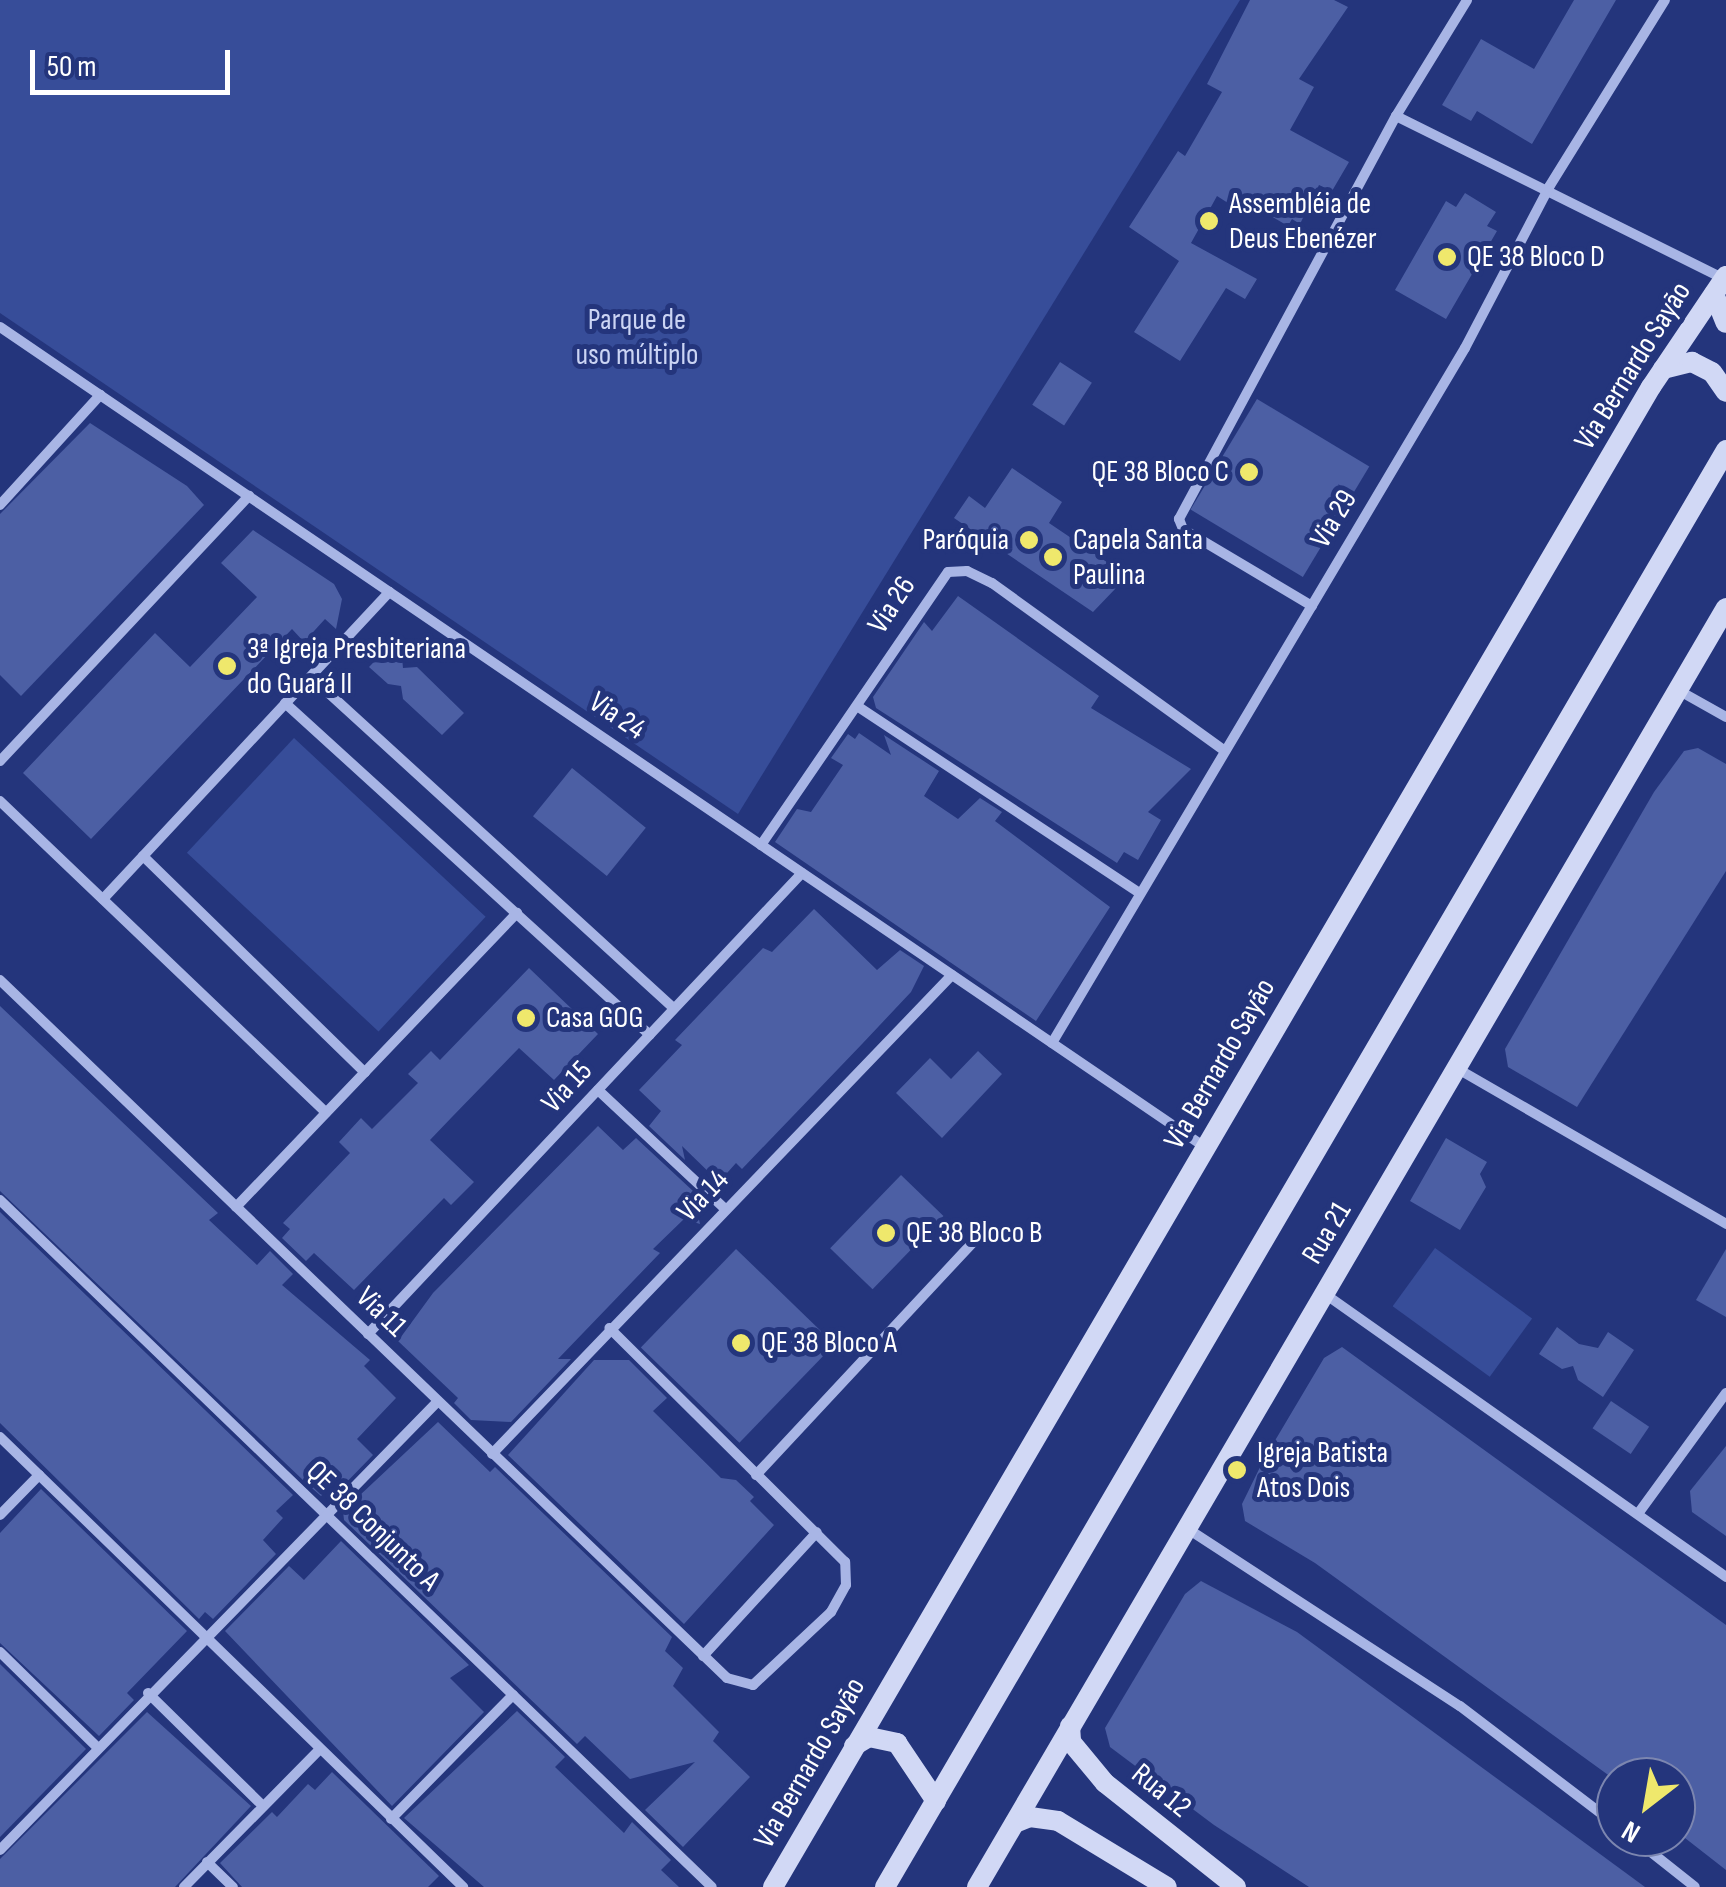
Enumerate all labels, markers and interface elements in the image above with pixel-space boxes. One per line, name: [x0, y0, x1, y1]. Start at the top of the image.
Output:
scale bar: [35, 30, 235, 92]
text: 50 m: [47, 49, 96, 85]
place label: Assembléia de Deus Ebenézer: [1229, 186, 1377, 256]
marker: Assembléia de Deus Ebenézer: [1198, 210, 1220, 232]
place label: QE 38 Bloco D: [1467, 239, 1605, 275]
marker: QE 38 Bloco D: [1436, 246, 1458, 268]
street label: Via Bernardo Sayão: [1567, 275, 1699, 457]
park label: Parque de uso múltiplo: [575, 302, 699, 372]
place label: QE 38 Bloco C: [1092, 454, 1229, 490]
marker: QE 38 Bloco C: [1238, 461, 1260, 483]
street label: Via 29: [1303, 484, 1365, 554]
place label: Paróquia: [922, 522, 1009, 558]
place label: Capela Santa Paulina: [1073, 522, 1203, 592]
marker: Paróquia: [1018, 529, 1040, 551]
marker: Capela Santa Paulina: [1042, 546, 1064, 568]
street label: Via 26: [860, 570, 924, 640]
place label: 3ª Igreja Presbiteriana do Guará II: [247, 631, 466, 702]
marker: 3ª Igreja Presbiteriana do Guará II: [216, 655, 238, 677]
street label: Via 24: [582, 684, 652, 748]
street label: Via Bernardo Sayão: [1157, 972, 1283, 1156]
place label: Casa GOG: [546, 1000, 643, 1036]
marker: Casa GOG: [515, 1007, 537, 1029]
street label: Via 15: [534, 1054, 600, 1120]
street label: Via 14: [670, 1162, 736, 1230]
street label: Rua 21: [1295, 1196, 1359, 1270]
place label: QE 38 Bloco B: [906, 1215, 1042, 1251]
marker: QE 38 Bloco B: [875, 1222, 897, 1244]
street label: Via 11: [348, 1279, 414, 1345]
place label: QE 38 Bloco A: [761, 1325, 897, 1361]
marker: QE 38 Bloco A: [730, 1332, 752, 1354]
place label: Igreja Batista Atos Dois: [1257, 1435, 1388, 1506]
street label: QE 38 Conjunto A: [299, 1453, 447, 1599]
marker: Igreja Batista Atos Dois: [1226, 1459, 1248, 1481]
street label: Via Bernardo Sayão: [747, 1671, 873, 1855]
street label: Rua 12: [1124, 1756, 1198, 1826]
north arrow: [1596, 1757, 1696, 1857]
text: N: [1616, 1813, 1646, 1849]

